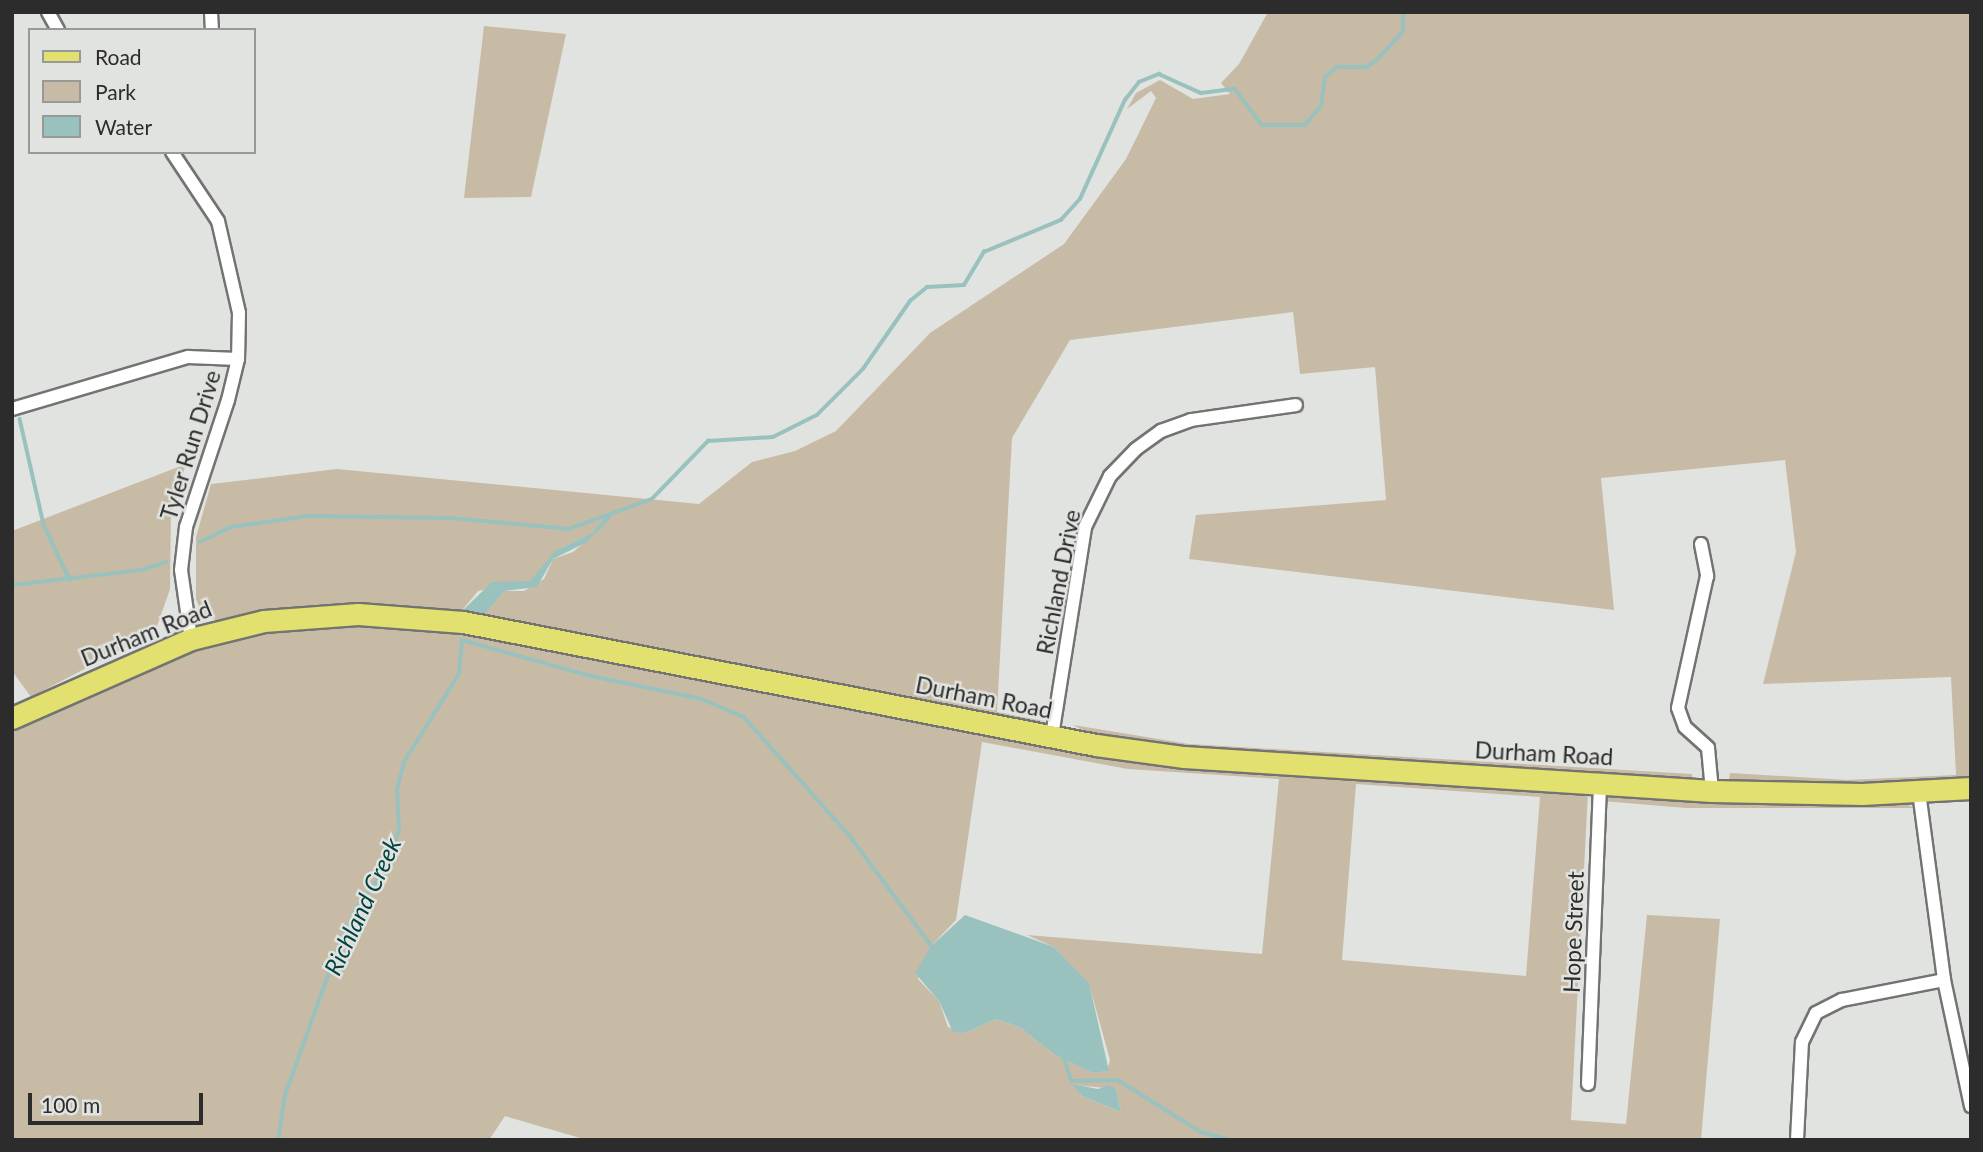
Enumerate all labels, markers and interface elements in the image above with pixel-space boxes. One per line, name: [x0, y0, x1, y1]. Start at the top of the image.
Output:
legend: [28, 28, 256, 154]
text: Road: [95, 44, 142, 69]
text: Park: [95, 79, 136, 104]
text: Water: [95, 114, 152, 139]
street label: Tyler Run Drive: [154, 367, 226, 523]
street label: Richland Drive: [1030, 507, 1086, 657]
street label: Durham Road: [77, 594, 215, 672]
street label: Durham Road: [913, 670, 1055, 724]
street label: Durham Road: [1474, 736, 1614, 770]
water label: Richland Creek: [318, 833, 406, 979]
street label: Hope Street: [1557, 871, 1589, 993]
scale bar: [32, 1078, 206, 1122]
text: 100 m: [41, 1092, 100, 1117]

